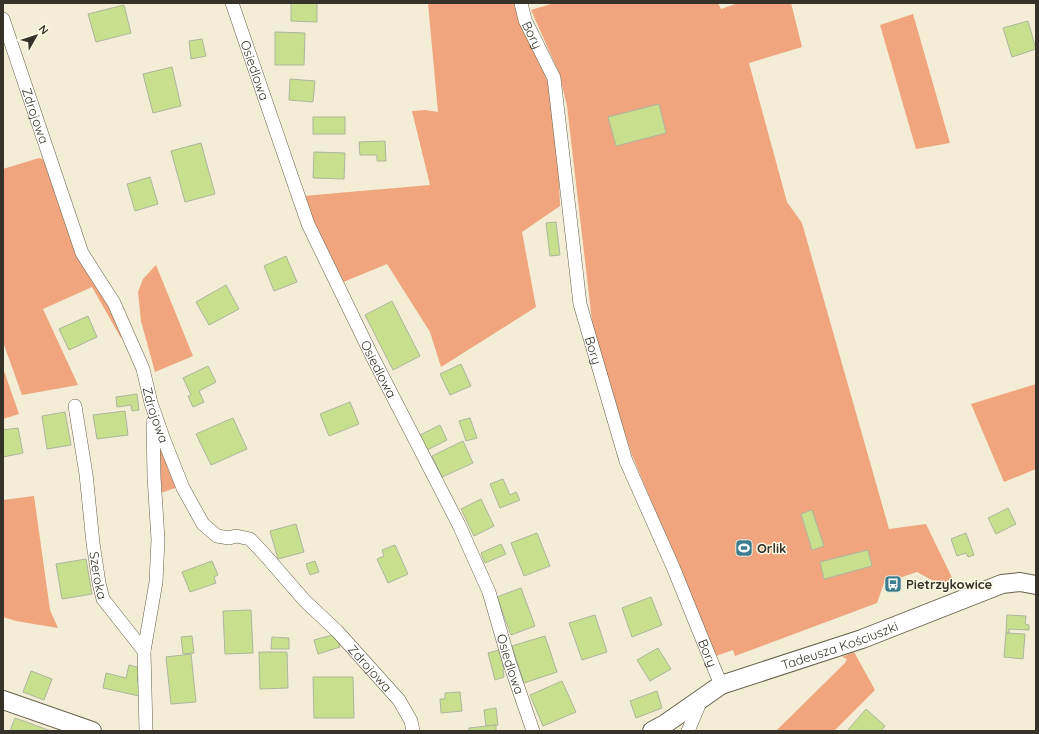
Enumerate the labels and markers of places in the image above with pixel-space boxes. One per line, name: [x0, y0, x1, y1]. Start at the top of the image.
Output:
sports icon: Orlik: [734, 538, 754, 558]
place label: Orlik: [757, 540, 786, 556]
bus stop icon: Pietrzykowice: [883, 574, 903, 594]
place label: Pietrzykowice: [906, 576, 992, 592]

